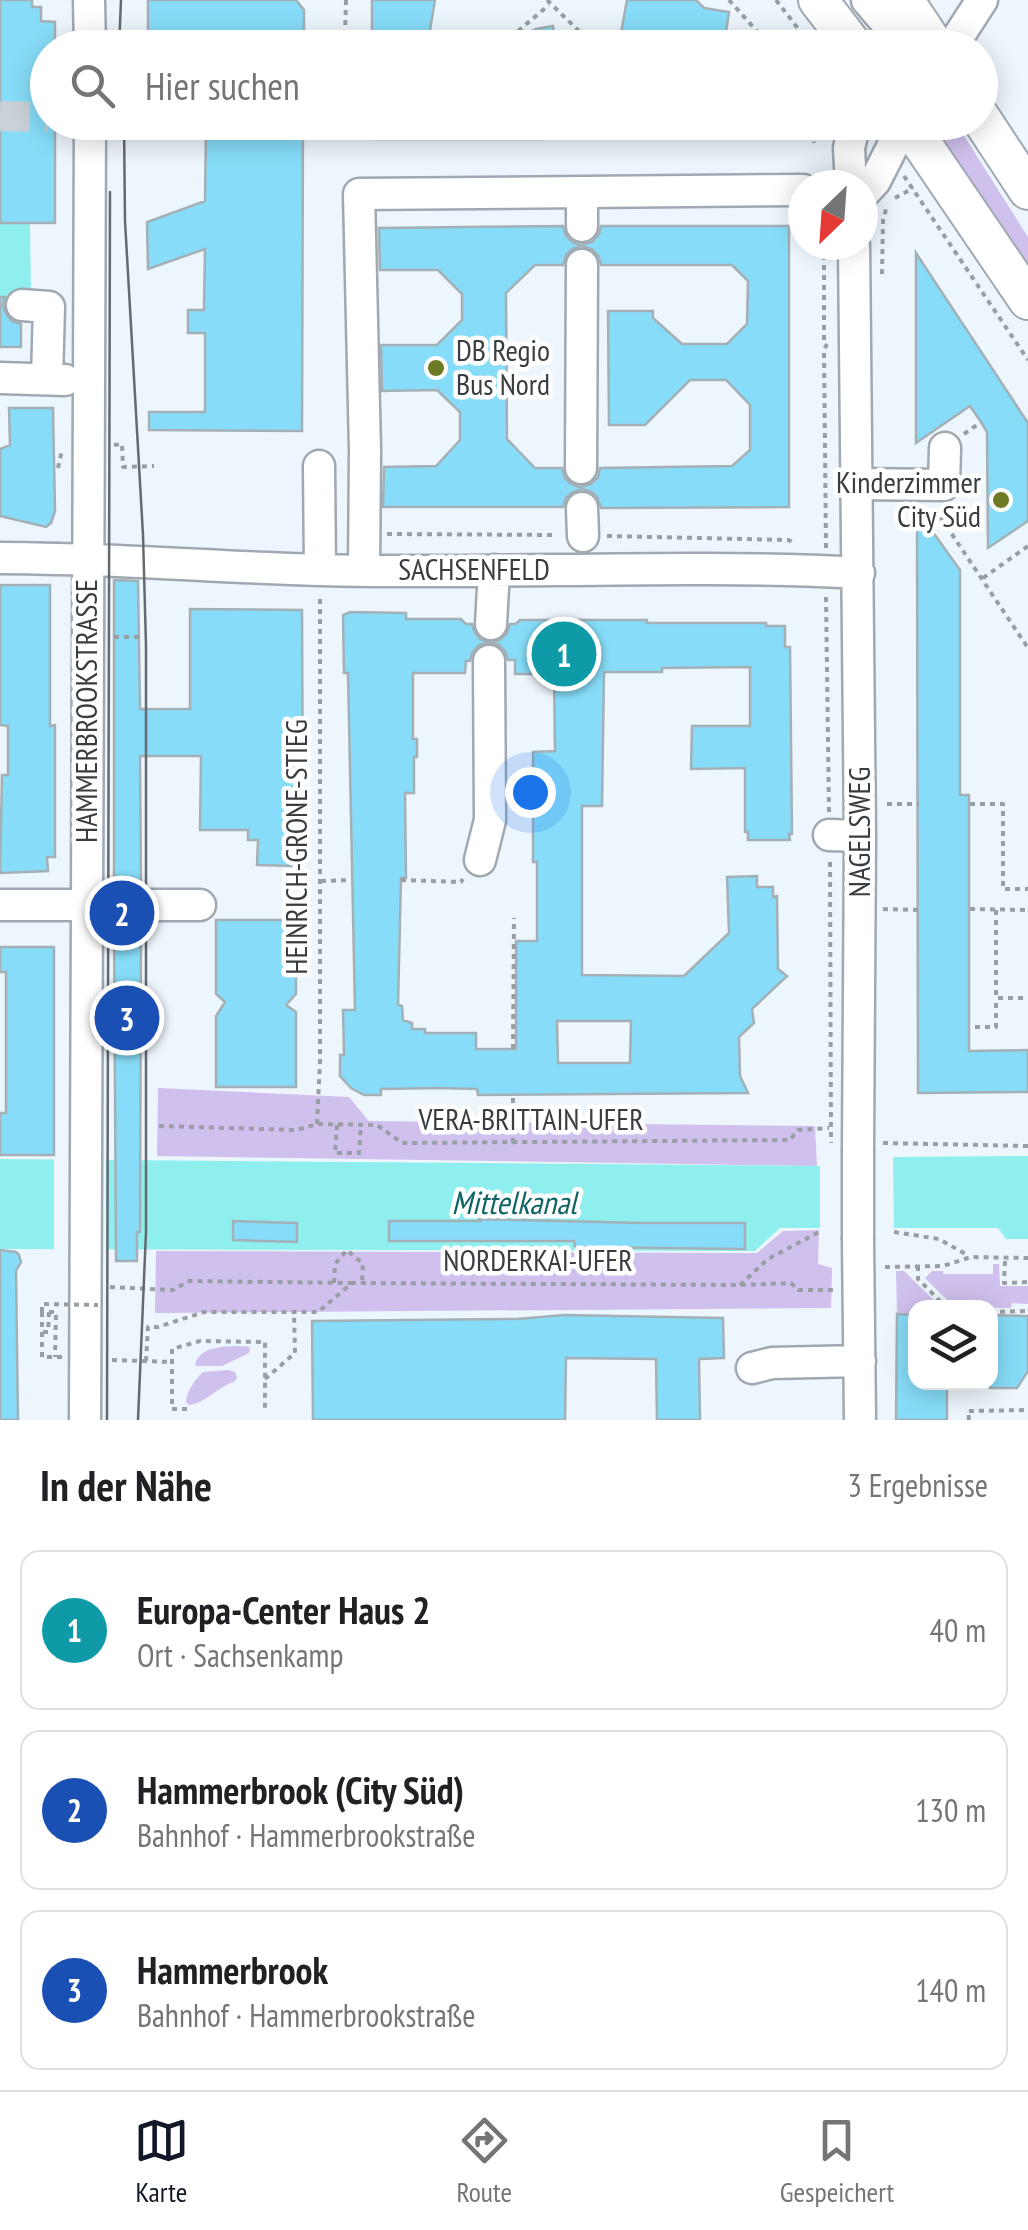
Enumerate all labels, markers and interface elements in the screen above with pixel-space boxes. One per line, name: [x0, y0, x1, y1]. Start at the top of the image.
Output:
search box: [30, 30, 998, 140]
icon: search: [65, 58, 120, 113]
text: Hier suchen: [145, 61, 300, 110]
north arrow: [788, 170, 878, 260]
place label: DB Regio Bus Nord: [456, 330, 550, 403]
marker: DB Regio Bus Nord: [425, 357, 447, 379]
place label: Kinderzimmer City Süd: [836, 462, 982, 535]
marker: Kinderzimmer City Süd: [990, 489, 1012, 511]
street label: SACHSENFELD: [398, 549, 550, 588]
street label: HAMMERBROOKSTRASSE: [66, 579, 105, 843]
pin: 1: [532, 616, 596, 692]
street label: HEINRICH-GRONE-STIEG: [276, 719, 315, 975]
your location: [505, 767, 556, 818]
street label: NAGELSWEG: [839, 767, 878, 897]
pin: 2: [90, 876, 154, 950]
pin: 3: [94, 980, 160, 1056]
street label: VERA-BRITTAIN-UFER: [417, 1099, 644, 1138]
water label: Mittelkanal: [452, 1181, 579, 1223]
street label: NORDERKAI-UFER: [443, 1240, 633, 1279]
map controls: [908, 1300, 998, 1390]
button: layers: [908, 1300, 998, 1390]
text: In der Nähe: [40, 1458, 212, 1513]
text: 3 Ergebnisse: [848, 1464, 988, 1506]
text: Europa-Center Haus 2: [137, 1585, 430, 1634]
text: 1: [67, 1609, 82, 1651]
text: 40 m: [930, 1609, 986, 1651]
text: Ort · Sachsenkamp: [137, 1634, 343, 1676]
text: Hammerbrook (City Süd): [137, 1765, 464, 1814]
text: 2: [67, 1789, 82, 1831]
text: 130 m: [915, 1789, 986, 1831]
text: Bahnhof · Hammerbrookstraße: [137, 1814, 476, 1856]
text: Hammerbrook: [137, 1945, 328, 1994]
text: 3: [67, 1969, 82, 2011]
text: 140 m: [915, 1969, 986, 2011]
text: Bahnhof · Hammerbrookstraße: [137, 1994, 476, 2036]
tab: Karte: [134, 2113, 189, 2210]
tab: Route: [456, 2113, 512, 2210]
tab: Gespeichert: [780, 2113, 894, 2210]

